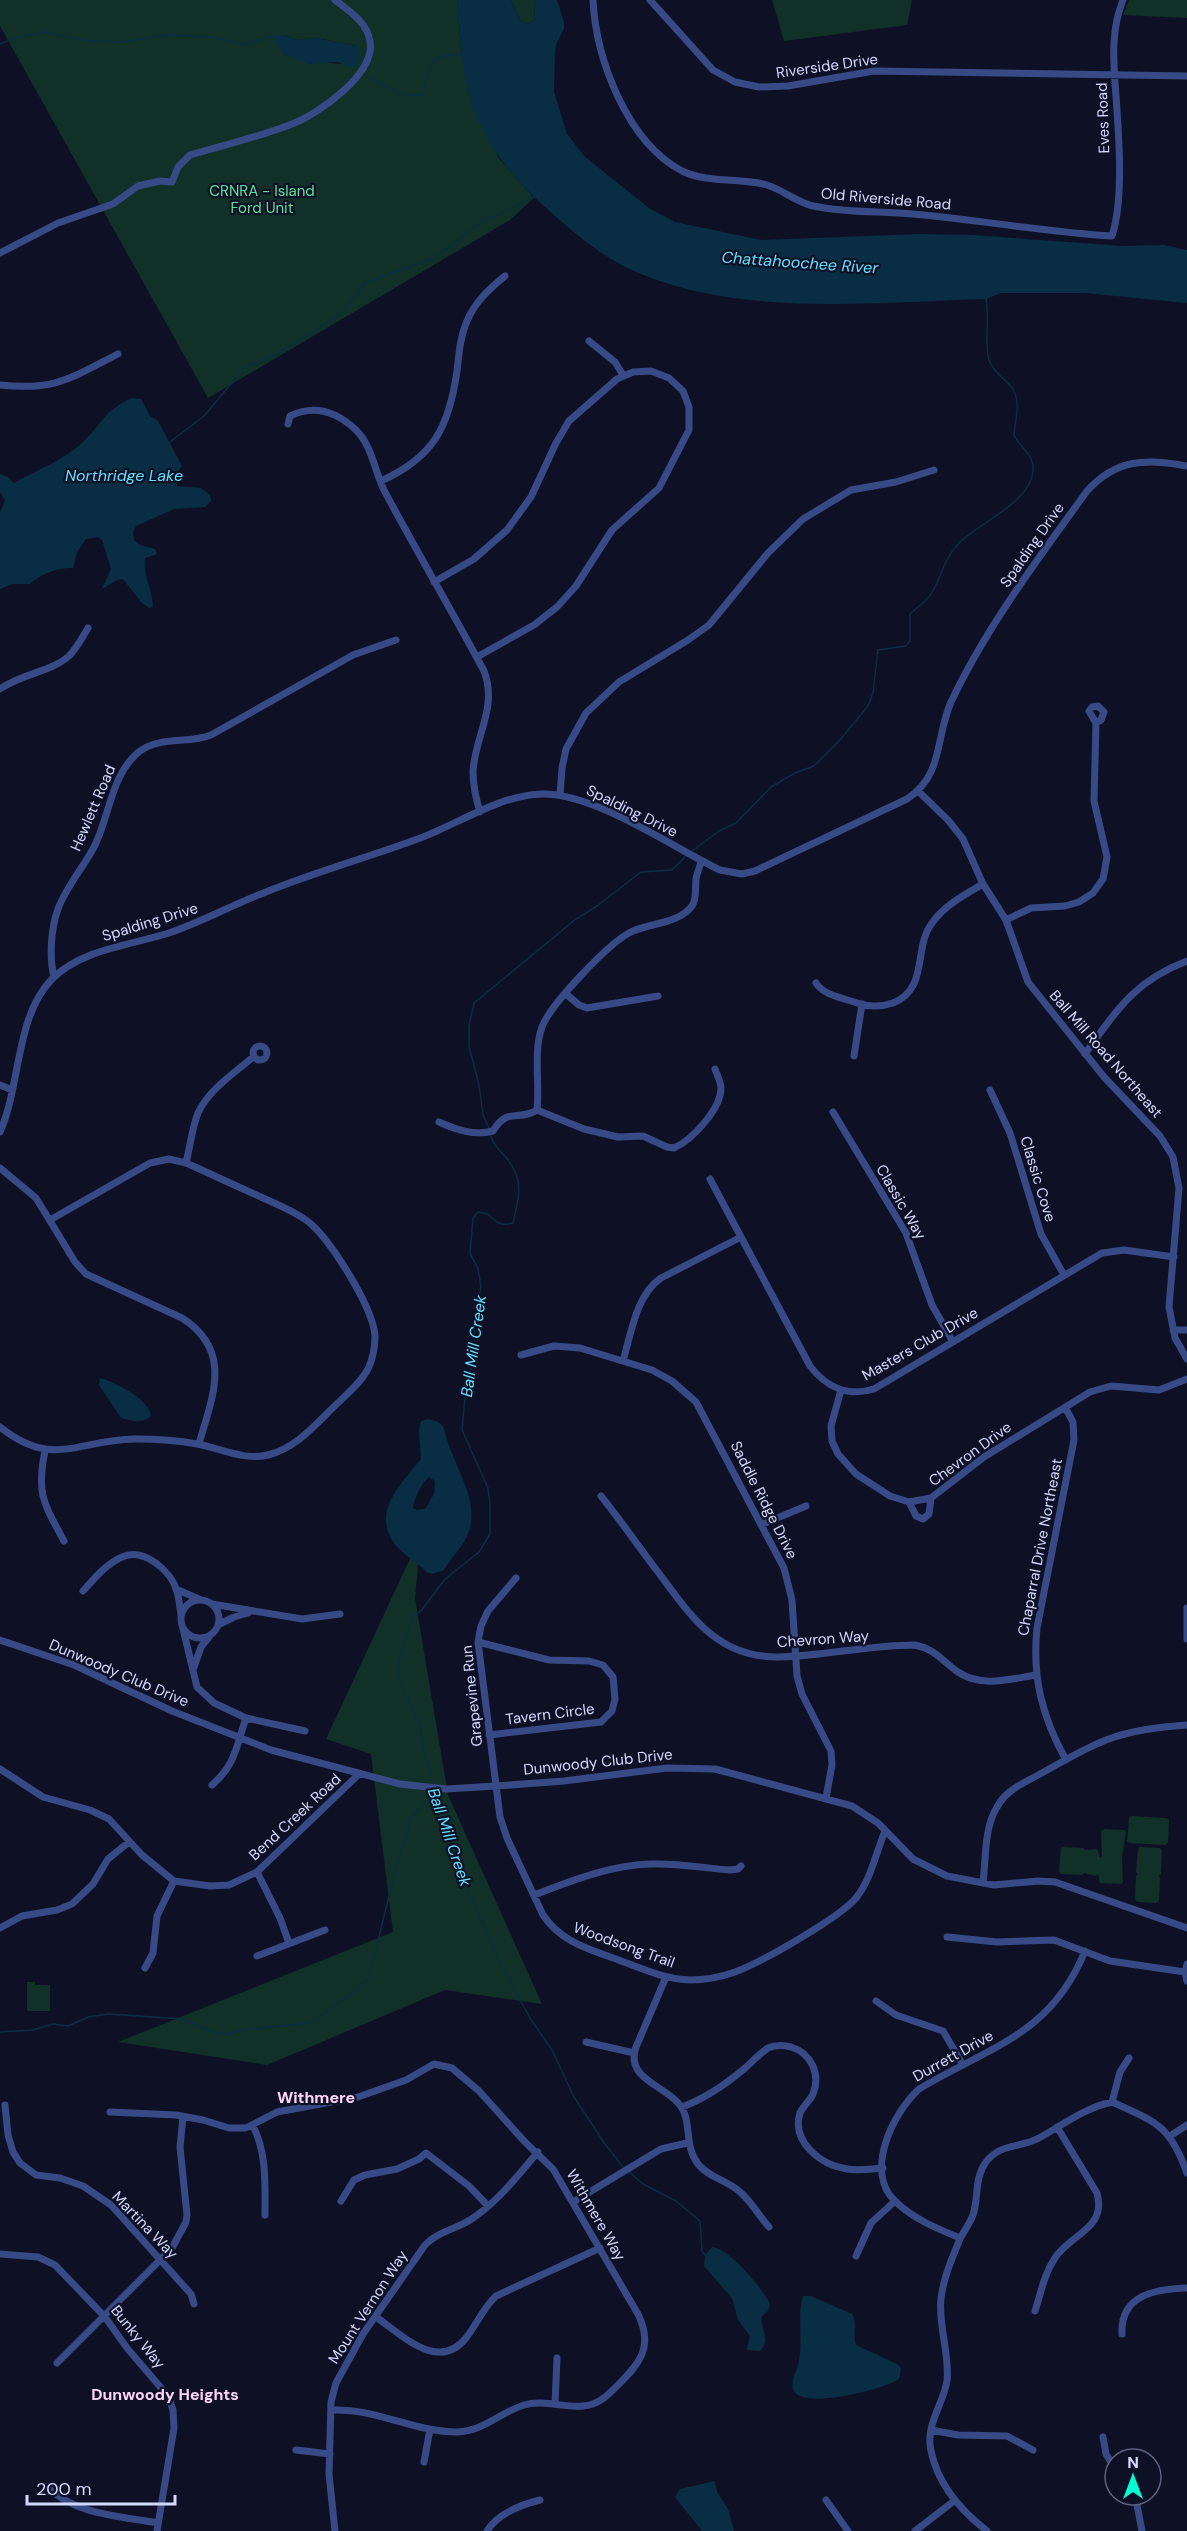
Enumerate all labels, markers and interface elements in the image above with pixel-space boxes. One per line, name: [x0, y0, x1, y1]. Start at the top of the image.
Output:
street label: Riverside Drive: [775, 49, 879, 83]
street label: Eves Road: [1092, 82, 1114, 154]
park label: CRNRA - Island Ford Unit: [209, 181, 315, 218]
street label: Old Riverside Road: [820, 183, 952, 215]
water label: Chattahoochee River: [721, 247, 880, 279]
water label: Northridge Lake: [65, 465, 183, 486]
street label: Spalding Drive: [995, 499, 1069, 591]
street label: Hewlett Road: [66, 762, 120, 854]
street label: Spalding Drive: [583, 780, 681, 842]
street label: Spalding Drive: [100, 898, 200, 946]
street label: Ball Mill Road Northeast: [1045, 986, 1167, 1122]
street label: Classic Cove: [1015, 1134, 1061, 1224]
street label: Classic Way: [871, 1161, 931, 1244]
water label: Ball Mill Creek: [456, 1293, 491, 1398]
street label: Masters Club Drive: [858, 1303, 982, 1385]
street label: Chevron Drive: [925, 1417, 1015, 1491]
street label: Saddle Ridge Drive: [726, 1438, 802, 1562]
street label: Chaparral Drive Northeast: [1013, 1456, 1067, 1637]
street label: Chevron Way: [776, 1626, 870, 1652]
street label: Dunwoody Club Drive: [46, 1635, 192, 1711]
street label: Grapevine Run: [457, 1645, 487, 1747]
street label: Tavern Circle: [504, 1699, 596, 1729]
street label: Dunwoody Club Drive: [522, 1744, 674, 1780]
street label: Bend Creek Road: [245, 1769, 345, 1865]
water label: Ball Mill Creek: [423, 1785, 476, 1890]
street label: Woodsong Trail: [571, 1917, 677, 1973]
street label: Durrett Drive: [909, 2026, 997, 2086]
district label: Withmere: [277, 2087, 355, 2108]
street label: Withmere Way: [562, 2166, 631, 2265]
street label: Martina Way: [108, 2187, 183, 2264]
street label: Mount Vernon Way: [324, 2246, 413, 2368]
street label: Bunky Way: [106, 2301, 170, 2373]
district label: Dunwoody Heights: [91, 2384, 239, 2405]
north arrow: [1103, 2447, 1163, 2507]
text: N: [1127, 2452, 1139, 2473]
scale bar: [27, 2468, 176, 2506]
text: 200 m: [36, 2477, 92, 2501]

